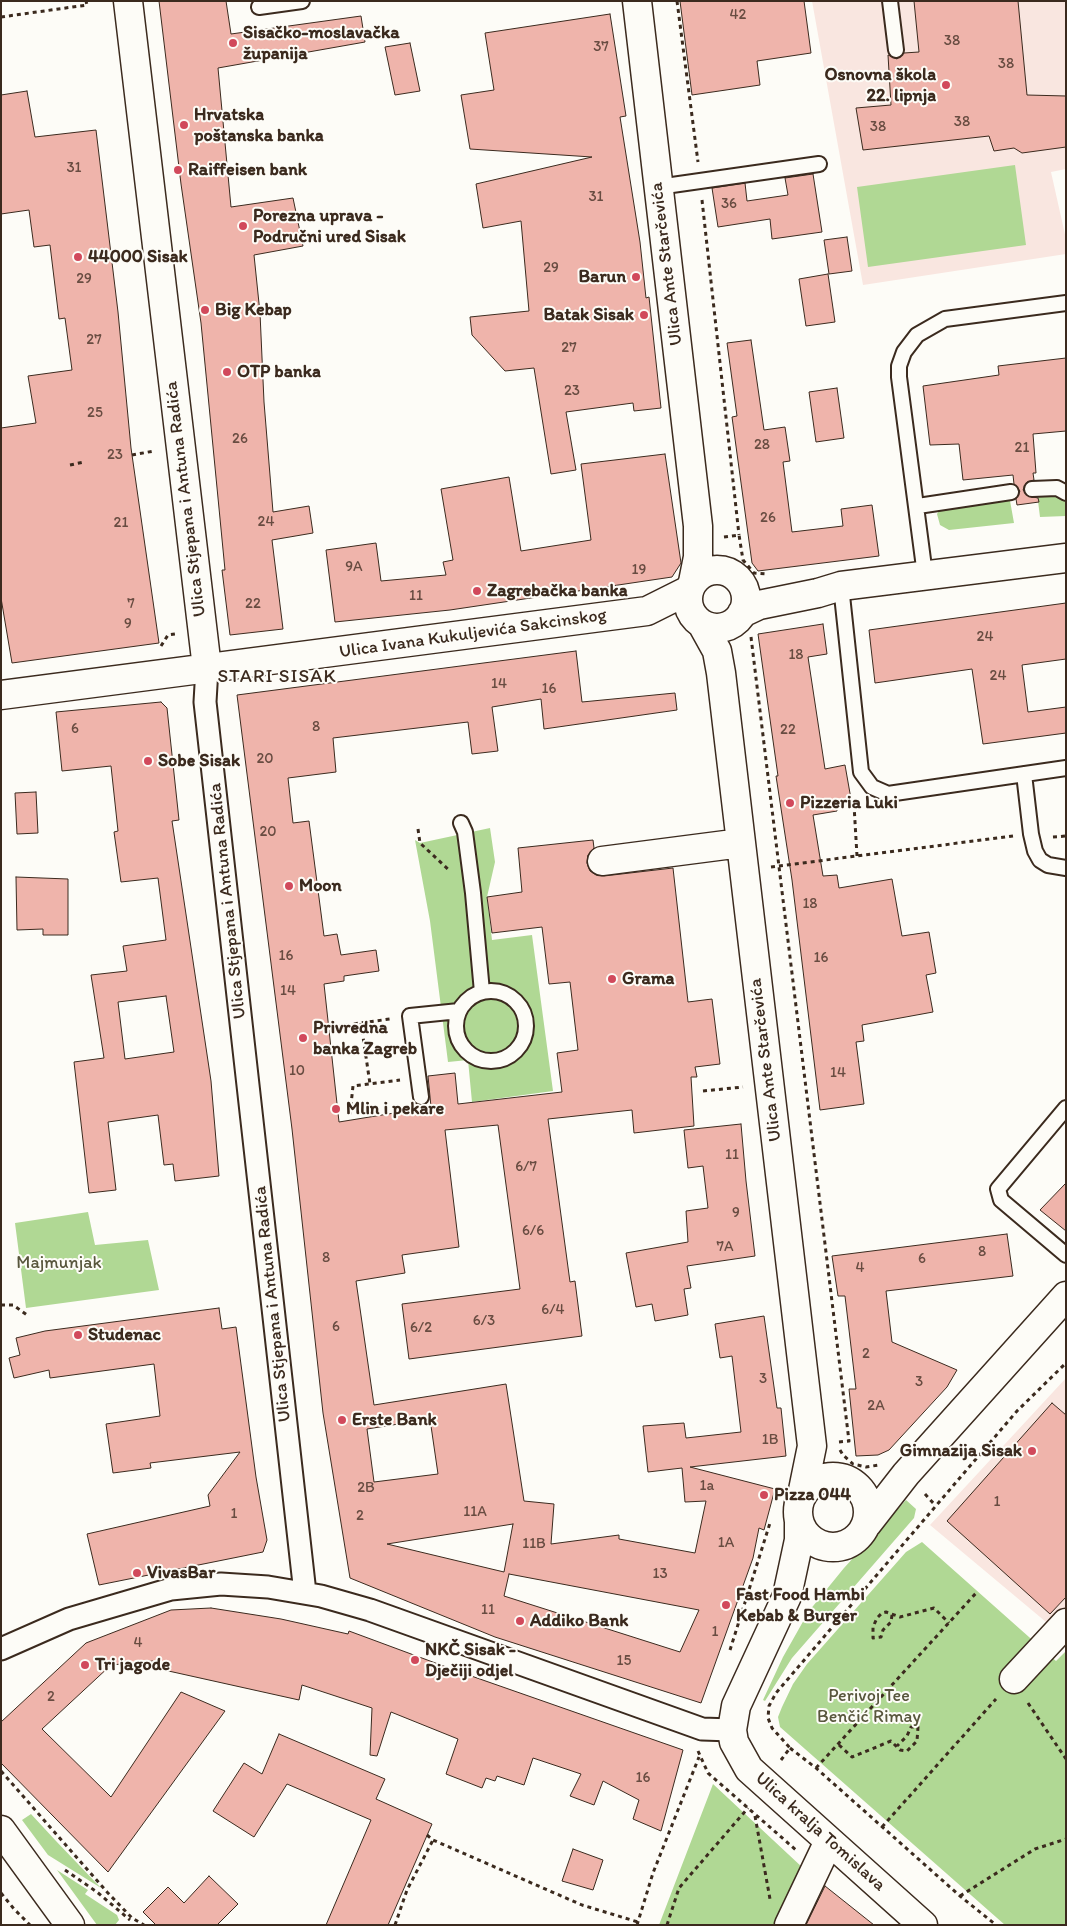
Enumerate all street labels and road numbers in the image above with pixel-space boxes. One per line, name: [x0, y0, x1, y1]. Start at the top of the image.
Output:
street label: Ulica Ante Starčevića: [646, 181, 688, 347]
street label: Ulica Stjepana i Antuna Radića: [161, 380, 211, 618]
street label: Ulica Ivana Kukuljevića Sakcinskog: [338, 605, 608, 663]
street label: Ulica Stjepana i Antuna Radića: [205, 782, 251, 1020]
street label: Ulica Ante Starčevića: [745, 977, 787, 1143]
street label: Ulica Stjepana i Antuna Radića: [250, 1185, 296, 1423]
street label: Ulica kralja Tomislava: [750, 1768, 890, 1896]

